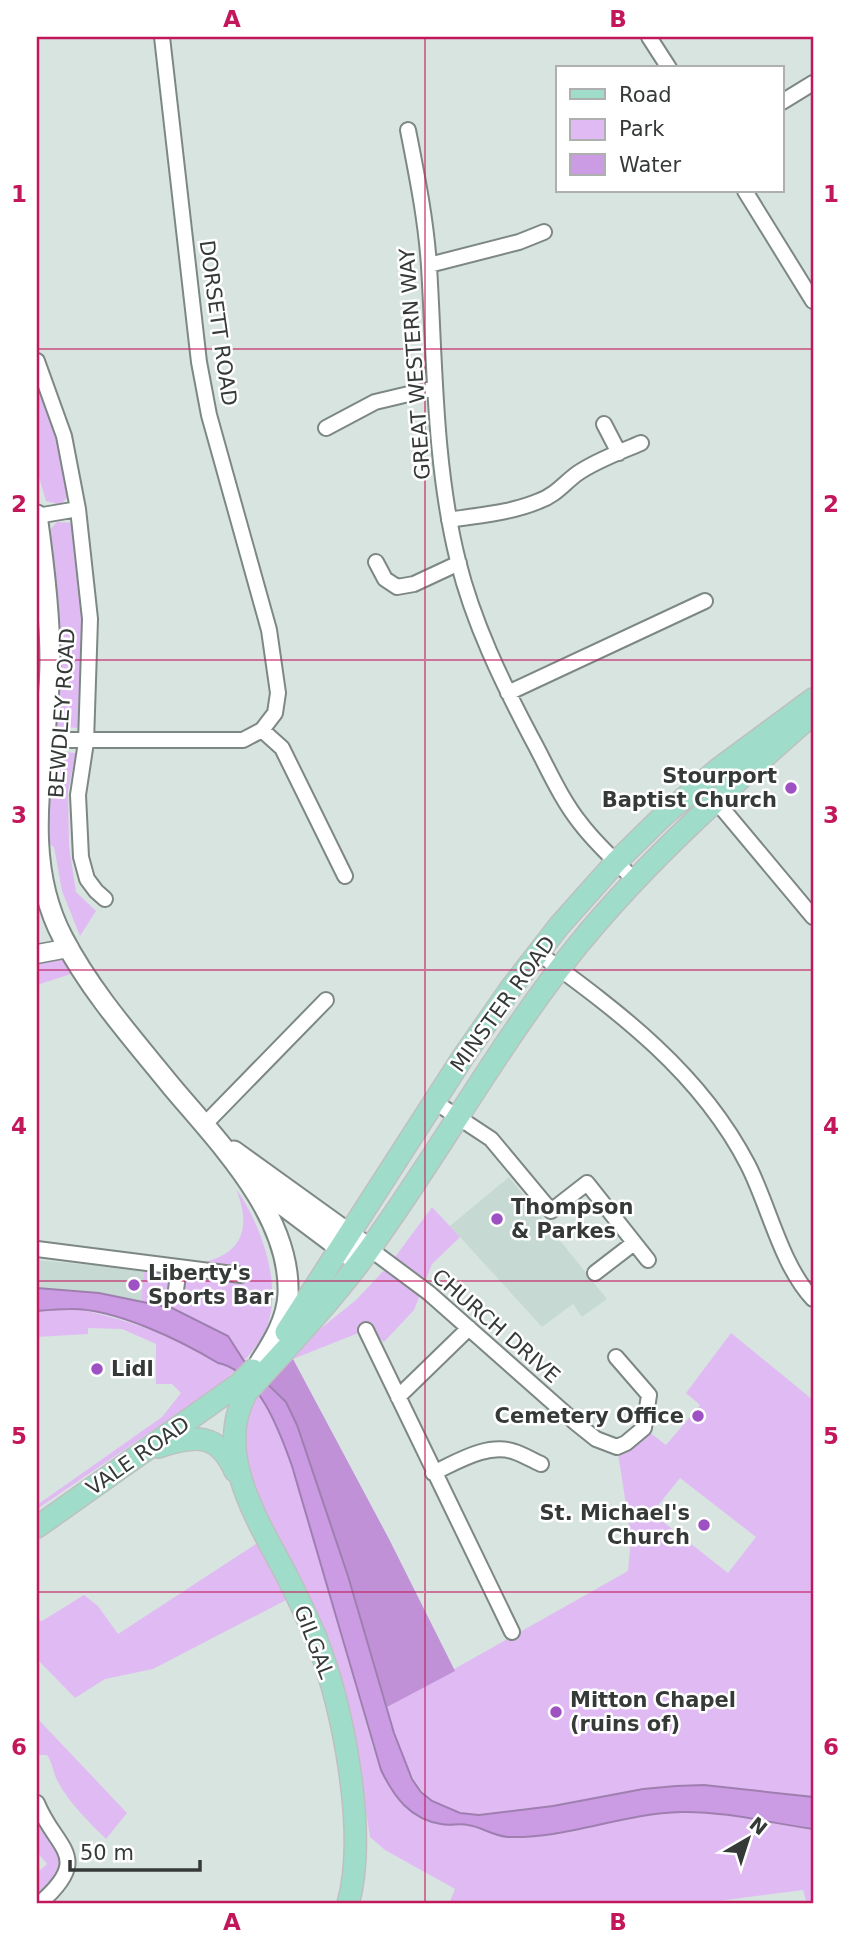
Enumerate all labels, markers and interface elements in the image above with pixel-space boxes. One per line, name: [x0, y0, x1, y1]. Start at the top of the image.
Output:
text: A: [223, 6, 241, 32]
text: B: [609, 6, 627, 32]
legend: [556, 66, 784, 192]
text: Road: [619, 83, 672, 107]
text: Park: [619, 117, 665, 141]
text: Water: [619, 153, 681, 177]
text: 1: [11, 181, 27, 207]
text: 1: [823, 181, 839, 207]
street label: DORSETT ROAD: [194, 239, 242, 407]
street label: GREAT WESTERN WAY: [395, 247, 435, 481]
text: 2: [11, 491, 27, 517]
text: 2: [823, 491, 839, 517]
street label: BEWDLEY ROAD: [44, 627, 80, 799]
place label: Stourport Baptist Church: [602, 764, 777, 812]
marker: Stourport Baptist Church: [783, 780, 799, 796]
text: 3: [11, 802, 27, 828]
text: 3: [823, 802, 839, 828]
street label: MINSTER ROAD: [446, 931, 560, 1077]
text: 4: [11, 1113, 27, 1139]
text: 4: [823, 1113, 839, 1139]
place label: Thompson & Parkes: [511, 1195, 634, 1243]
marker: Thompson & Parkes: [489, 1211, 505, 1227]
place label: Liberty's Sports Bar: [148, 1261, 274, 1309]
street label: CHURCH DRIVE: [427, 1264, 565, 1388]
marker: Liberty's Sports Bar: [126, 1277, 142, 1293]
place label: Lidl: [111, 1357, 154, 1381]
marker: Lidl: [89, 1361, 105, 1377]
place label: Cemetery Office: [495, 1404, 684, 1428]
marker: Cemetery Office: [690, 1408, 706, 1424]
street label: VALE ROAD: [82, 1412, 194, 1500]
text: 5: [11, 1423, 27, 1449]
text: 5: [823, 1423, 839, 1449]
place label: St. Michael's Church: [540, 1501, 690, 1549]
marker: St. Michael's Church: [696, 1517, 712, 1533]
street label: GILGAL: [289, 1602, 339, 1682]
place label: Mitton Chapel (ruins of): [570, 1688, 736, 1736]
marker: Mitton Chapel (ruins of): [548, 1704, 564, 1720]
text: 6: [11, 1734, 27, 1760]
text: 6: [823, 1734, 839, 1760]
north arrow: [714, 1804, 784, 1874]
text: N: [746, 1812, 772, 1839]
scale bar: [70, 1829, 200, 1873]
text: 50 m: [80, 1841, 134, 1865]
text: A: [223, 1909, 241, 1935]
text: B: [609, 1909, 627, 1935]

